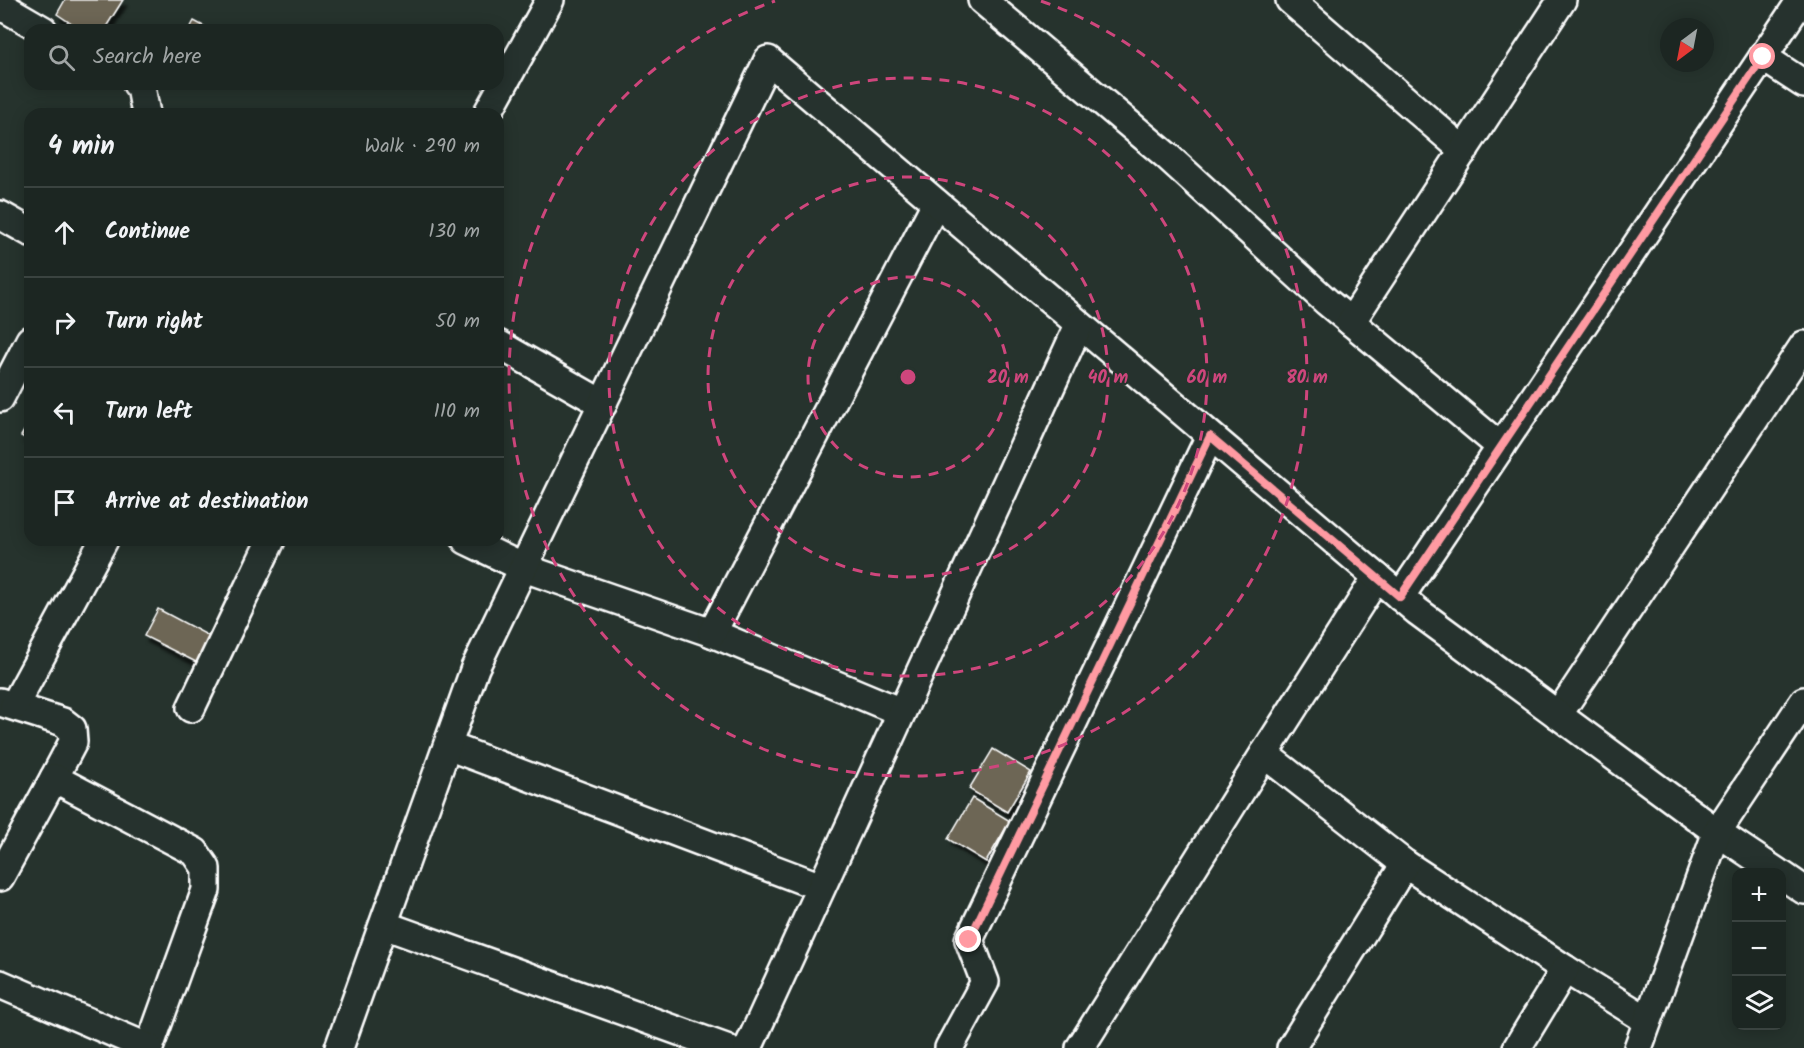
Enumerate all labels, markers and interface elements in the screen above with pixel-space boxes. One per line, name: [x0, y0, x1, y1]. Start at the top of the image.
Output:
north arrow: [1660, 18, 1714, 72]
search box: [24, 24, 504, 90]
text: Search here: [93, 40, 201, 75]
icon: search: [45, 41, 78, 74]
route start: [1749, 43, 1775, 69]
text: 4 min: [48, 126, 115, 168]
text: Walk · 290 m: [365, 131, 480, 163]
text: Continue: [105, 215, 190, 250]
icon: ahead: [48, 216, 81, 249]
text: 130 m: [428, 216, 480, 248]
text: Turn right: [105, 305, 203, 340]
icon: right: [48, 306, 81, 339]
text: 50 m: [435, 306, 480, 338]
text: 20 m: [987, 364, 1029, 393]
text: 40 m: [1088, 364, 1129, 393]
text: 60 m: [1187, 364, 1228, 393]
text: 80 m: [1286, 364, 1328, 393]
centre of rings: [898, 367, 918, 387]
text: Turn left: [105, 395, 192, 430]
icon: left: [48, 396, 81, 429]
text: 110 m: [434, 396, 480, 428]
text: Arrive at destination: [105, 485, 308, 520]
icon: arrive: [48, 486, 81, 519]
map controls: [1732, 868, 1786, 1030]
button: +: [1732, 868, 1786, 922]
button: −: [1732, 922, 1786, 976]
route end: [955, 926, 981, 952]
button: layers: [1732, 976, 1786, 1030]

